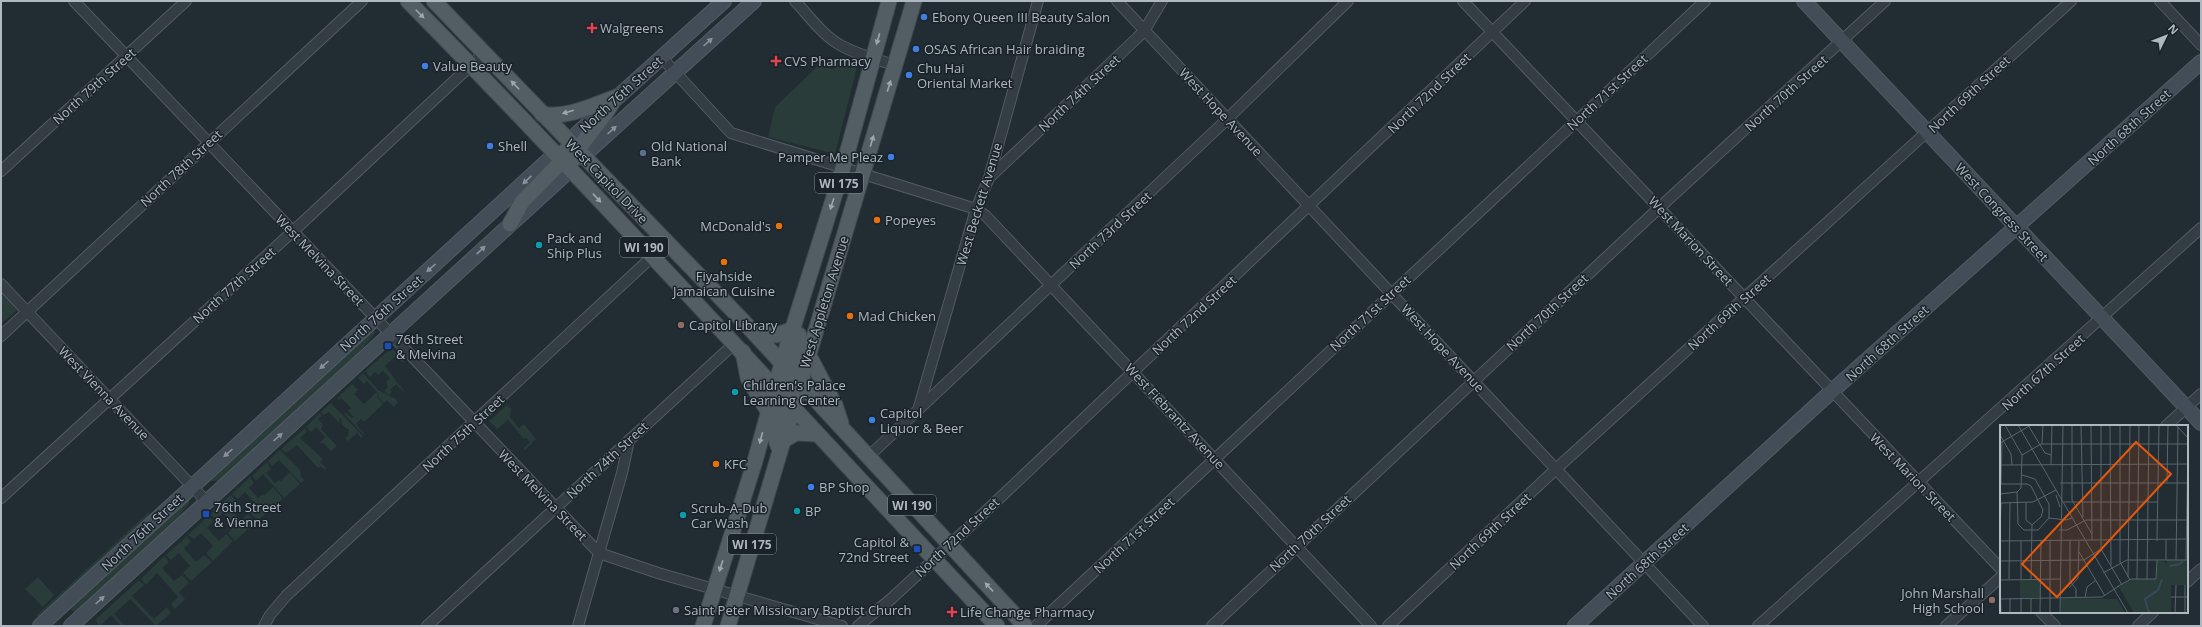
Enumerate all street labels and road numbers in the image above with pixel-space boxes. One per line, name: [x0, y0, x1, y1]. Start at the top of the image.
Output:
street label: North 79th Street: [49, 44, 140, 128]
street label: North 72nd Street: [1383, 48, 1475, 137]
street label: North 74th Street: [1034, 50, 1124, 136]
street label: North 71st Street: [1563, 50, 1652, 134]
street label: North 70th Street: [1741, 51, 1832, 135]
street label: North 69th Street: [1924, 51, 2014, 137]
street label: North 76th Street: [576, 52, 667, 136]
street label: West Hope Avenue: [1175, 64, 1267, 160]
street label: North 68th Street: [2084, 85, 2175, 169]
street label: North 78th Street: [136, 125, 226, 211]
street label: West Capitol Drive: [562, 135, 652, 227]
street label: West Beckett Avenue: [952, 140, 1006, 268]
street label: West Congress Street: [1951, 159, 2053, 266]
road number: WI 175: [815, 173, 863, 193]
street label: North 73rd Street: [1065, 187, 1155, 273]
street label: West Marion Street: [1645, 192, 1738, 290]
street label: West Melvina Street: [272, 210, 369, 310]
street label: West Appleton Avenue: [795, 234, 853, 370]
road number: WI 190: [620, 237, 668, 257]
street label: North 77th Street: [189, 243, 280, 327]
street label: North 70th Street: [1502, 269, 1592, 355]
street label: North 69th Street: [1684, 270, 1775, 354]
street label: North 76th Street: [336, 271, 427, 355]
street label: North 72nd Street: [1148, 271, 1240, 359]
street label: North 71st Street: [1326, 271, 1415, 355]
street label: West Hope Avenue: [1397, 300, 1489, 396]
street label: North 68th Street: [1842, 301, 1933, 385]
street label: North 67th Street: [1998, 330, 2089, 414]
street label: West Vienna Avenue: [55, 342, 153, 444]
street label: West Fiebrantz Avenue: [1121, 359, 1229, 473]
street label: North 75th Street: [418, 390, 508, 476]
street label: North 74th Street: [562, 417, 652, 503]
street label: West Marion Street: [1866, 429, 1960, 525]
street label: West Melvina Street: [495, 445, 592, 545]
street label: North 69th Street: [1445, 488, 1535, 574]
street label: North 76th Street: [97, 489, 187, 575]
street label: North 70th Street: [1265, 490, 1355, 576]
street label: North 72nd Street: [911, 493, 1003, 581]
street label: North 71st Street: [1090, 493, 1179, 577]
road number: WI 190: [888, 495, 936, 515]
street label: North 68th Street: [1602, 519, 1693, 603]
road number: WI 175: [728, 534, 776, 554]

